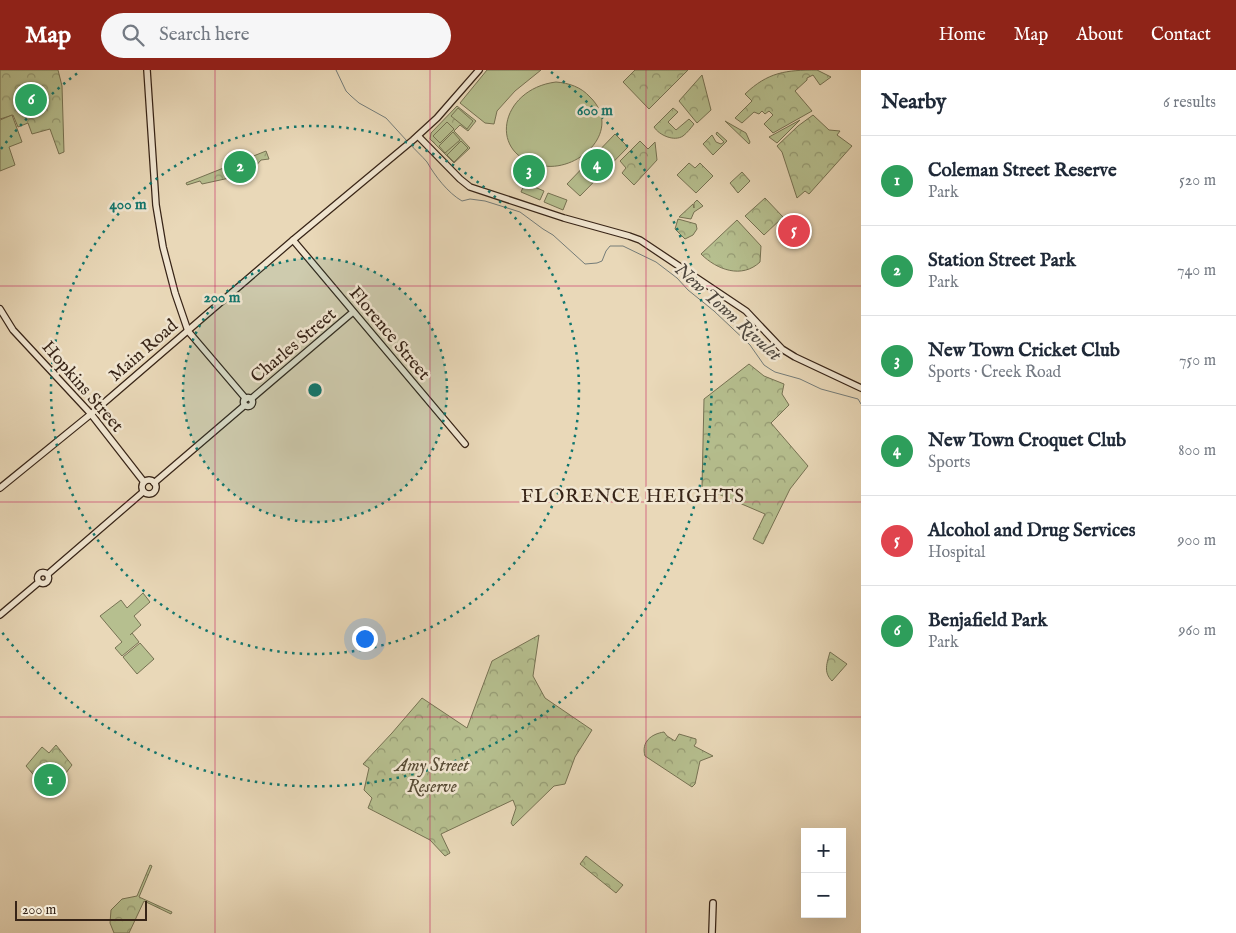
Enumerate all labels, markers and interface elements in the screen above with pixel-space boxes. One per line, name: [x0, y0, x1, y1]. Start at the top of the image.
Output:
search box: [101, 13, 451, 58]
text: Map: [25, 20, 71, 51]
icon: search: [119, 21, 147, 49]
text: Search here: [159, 23, 250, 47]
text: Home: [939, 24, 986, 47]
text: Map: [1014, 24, 1048, 47]
text: About: [1076, 24, 1123, 47]
text: Contact: [1151, 24, 1211, 47]
pin: 6: [15, 81, 47, 119]
text: Nearby: [881, 89, 946, 116]
text: 6 results: [1163, 93, 1216, 113]
text: 600 m: [577, 101, 613, 120]
pin: 4: [581, 146, 613, 184]
pin: 2: [224, 148, 256, 186]
pin: 3: [513, 152, 545, 190]
text: Coleman Street Reserve: [928, 159, 1117, 183]
text: 1: [894, 171, 900, 191]
text: 520 m: [1179, 171, 1216, 191]
text: Park: [928, 183, 958, 203]
text: 400 m: [110, 195, 147, 214]
pin: 5: [778, 212, 810, 250]
text: Station Street Park: [928, 249, 1076, 273]
water label: New Town Rivulet: [669, 258, 787, 368]
text: 2: [893, 261, 901, 281]
text: 740 m: [1177, 261, 1216, 281]
text: Park: [928, 273, 958, 293]
street label: Florence Street: [343, 283, 435, 385]
text: 200 m: [204, 288, 241, 307]
street label: Charles Street: [246, 304, 342, 389]
street label: Main Road: [105, 315, 183, 387]
street label: Hopkins Street: [36, 337, 128, 437]
text: New Town Cricket Club: [928, 339, 1120, 363]
text: 3: [894, 351, 900, 371]
text: 750 m: [1179, 351, 1216, 371]
text: Sports · Creek Road: [928, 363, 1061, 383]
centre of rings: [306, 381, 324, 399]
text: New Town Croquet Club: [928, 429, 1126, 453]
text: 4: [893, 441, 901, 461]
text: 800 m: [1178, 441, 1216, 461]
text: Sports: [928, 453, 970, 473]
district label: FLORENCE HEIGHTS: [521, 485, 745, 509]
text: Alcohol and Drug Services: [928, 519, 1135, 543]
text: 5: [894, 531, 900, 551]
text: 900 m: [1177, 531, 1216, 551]
text: Hospital: [928, 543, 985, 563]
text: Benjafield Park: [928, 609, 1047, 633]
text: 6: [894, 621, 900, 641]
text: 960 m: [1179, 621, 1216, 641]
your location: [352, 626, 378, 652]
text: Park: [928, 633, 958, 653]
park label: Amy Street Reserve: [393, 755, 470, 799]
pin: 1: [34, 761, 66, 799]
map controls: [801, 828, 846, 918]
button: +: [801, 828, 846, 873]
button: −: [801, 873, 846, 918]
scale bar: [15, 898, 148, 921]
text: 200 m: [22, 901, 56, 919]

